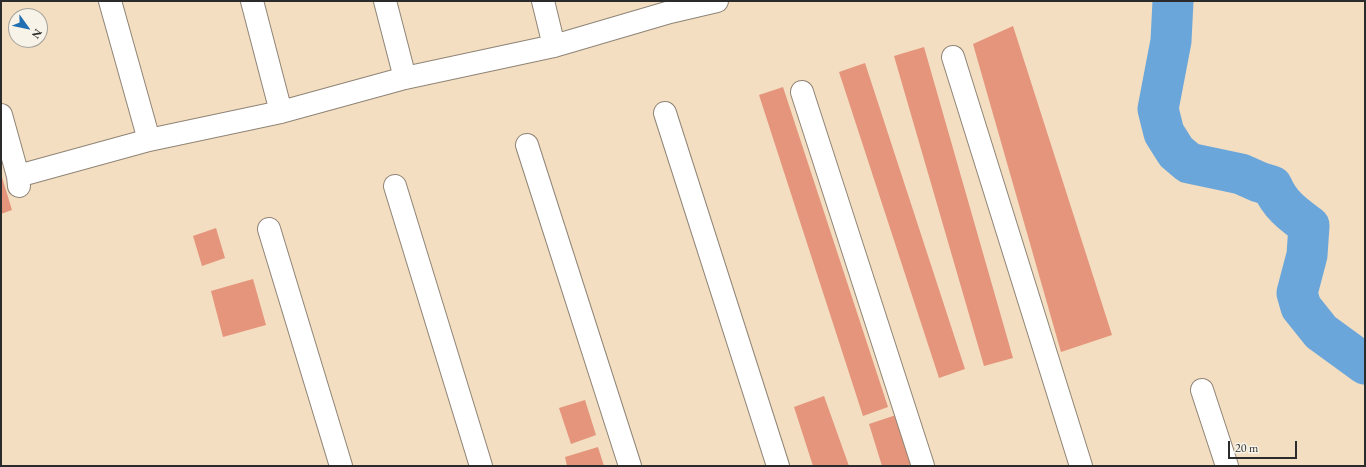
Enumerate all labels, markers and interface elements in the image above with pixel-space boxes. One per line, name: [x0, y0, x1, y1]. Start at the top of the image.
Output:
north arrow: [8, 8, 48, 48]
text: N: [29, 26, 46, 42]
scale bar: [1230, 433, 1299, 459]
text: 20 m: [1235, 440, 1258, 456]

